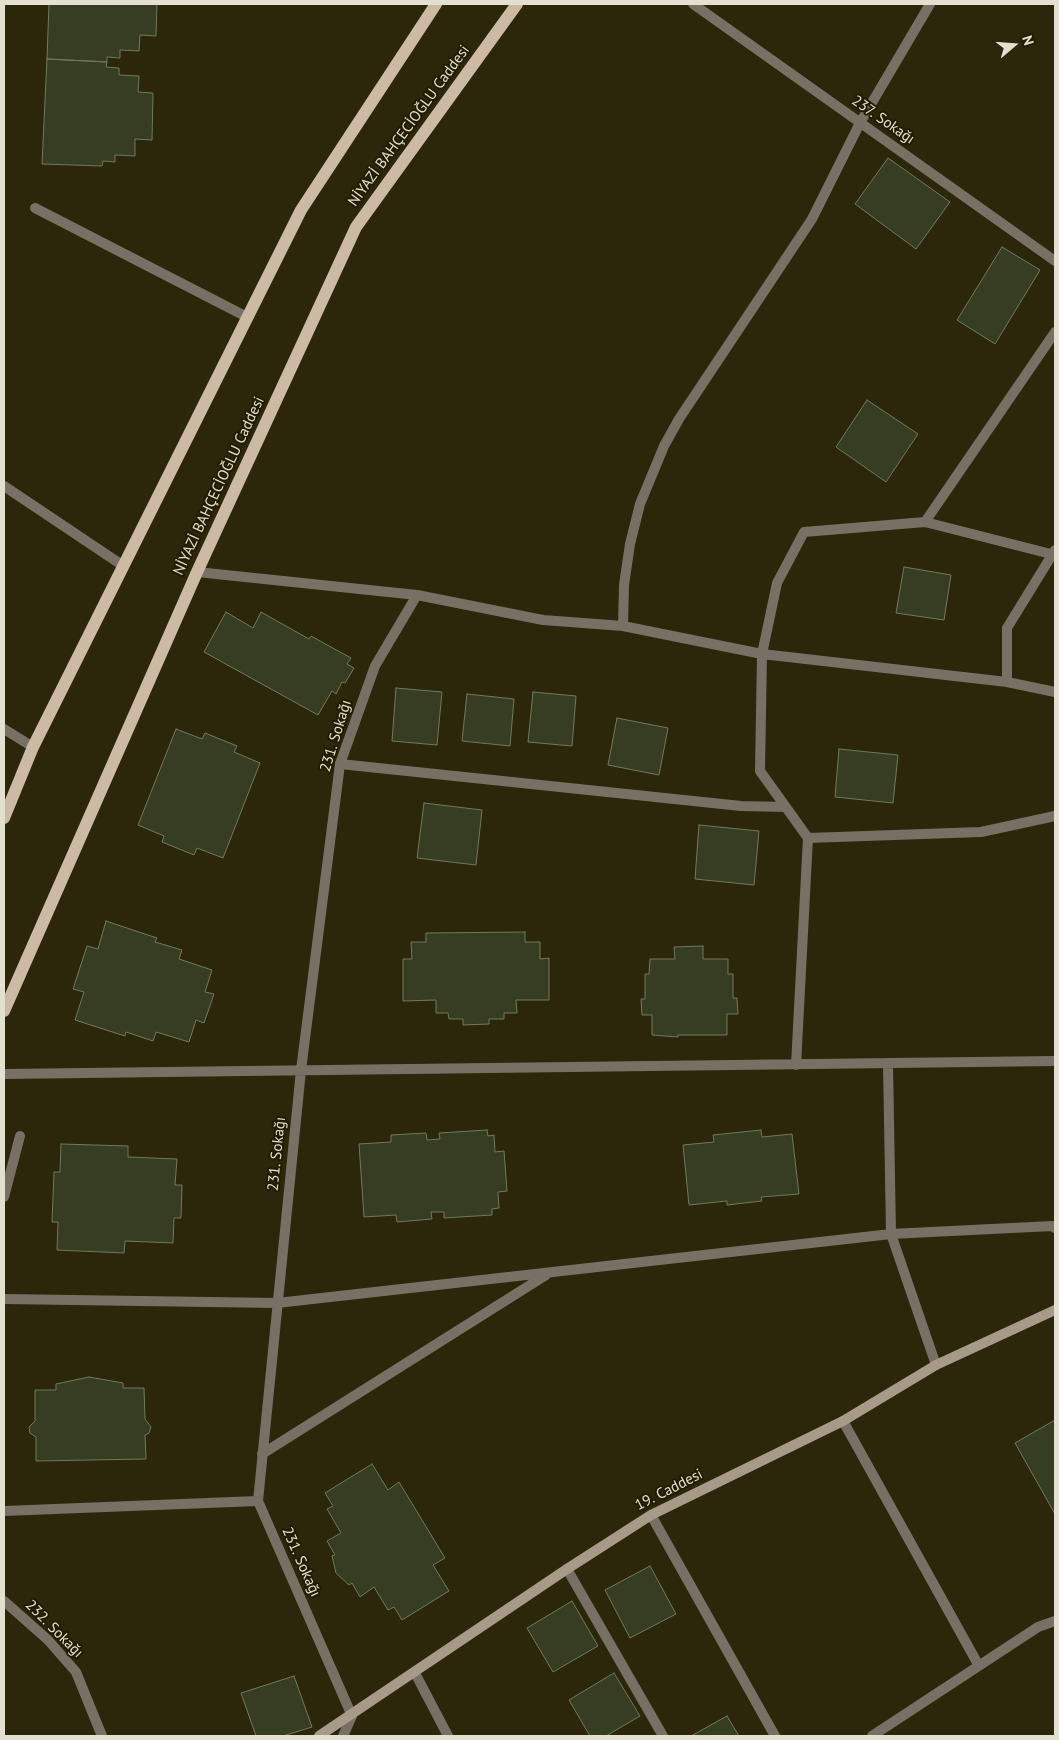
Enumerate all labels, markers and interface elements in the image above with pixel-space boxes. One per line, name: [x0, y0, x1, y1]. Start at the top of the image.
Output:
north arrow: [989, 20, 1039, 70]
text: N: [1018, 33, 1038, 48]
street label: NİYAZİ BAHÇECİOĞLU Caddesi: [344, 42, 474, 210]
street label: 237. Sokağı: [848, 92, 918, 148]
street label: NİYAZİ BAHÇECİOĞLU Caddesi: [170, 394, 268, 578]
street label: 231. Sokağı: [317, 698, 355, 774]
street label: 231. Sokağı: [264, 1116, 290, 1192]
street label: 19. Caddesi: [632, 1465, 706, 1515]
street label: 231. Sokağı: [278, 1524, 324, 1600]
street label: 232. Sokağı: [21, 1596, 87, 1662]

